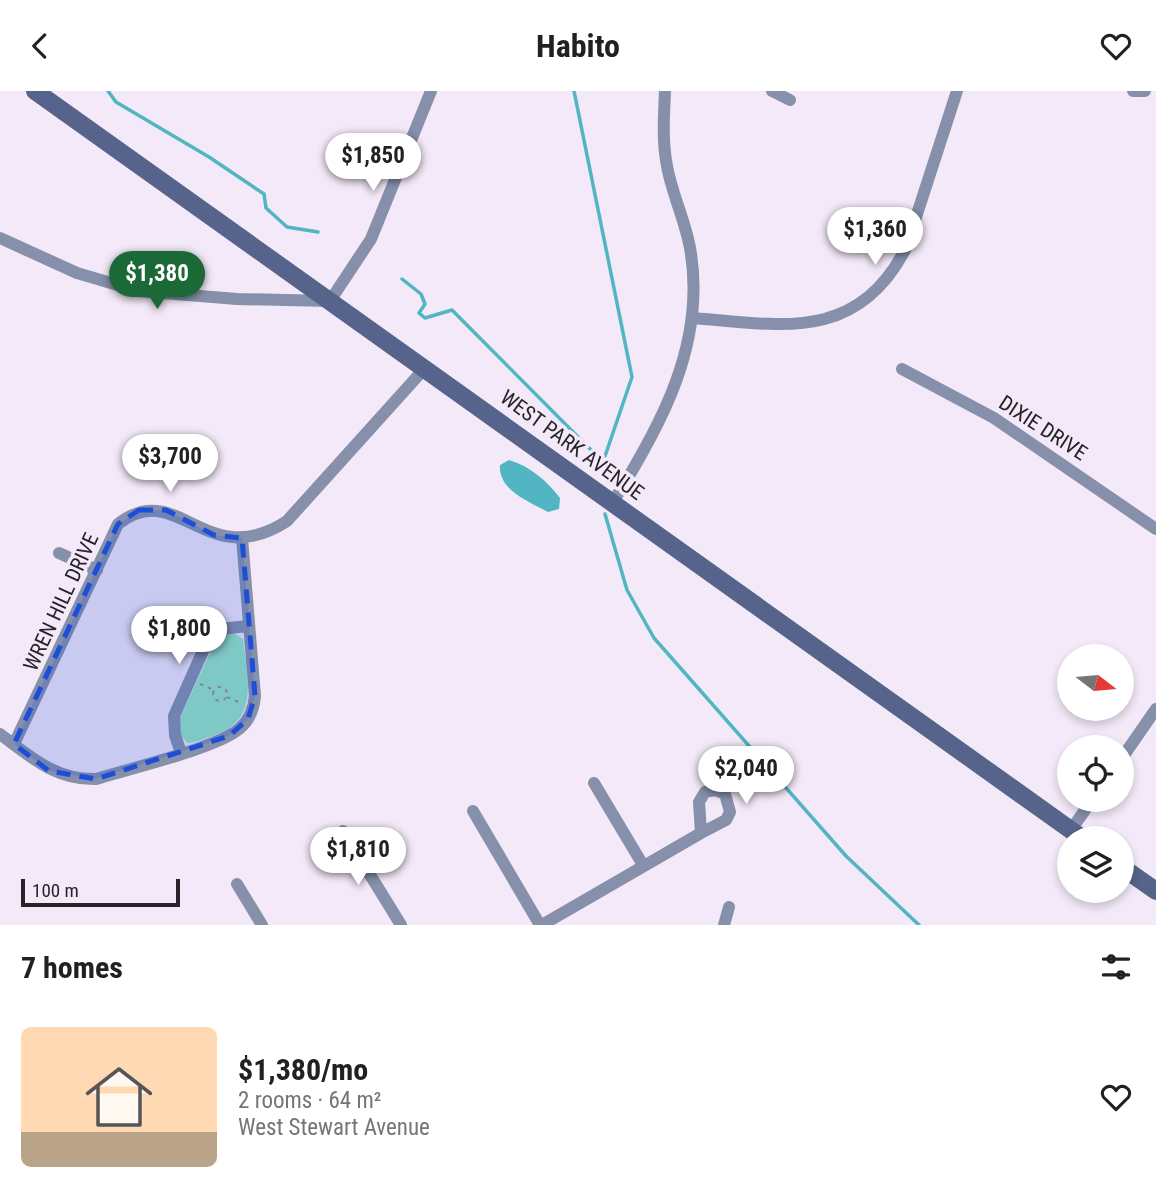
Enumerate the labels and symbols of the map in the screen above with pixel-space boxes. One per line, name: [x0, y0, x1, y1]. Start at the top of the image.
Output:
pin: $1,850: [316, 133, 430, 193]
pin: $1,360: [818, 207, 932, 267]
pin: $1,380: [100, 251, 214, 311]
street label: WEST PARK AVENUE: [496, 385, 648, 505]
street label: DIXIE DRIVE: [994, 391, 1092, 465]
pin: $3,700: [113, 435, 227, 494]
street label: WREN HILL DRIVE: [19, 529, 103, 675]
pin: $1,800: [122, 607, 236, 666]
north arrow: [1057, 644, 1134, 721]
pin: $2,040: [689, 747, 803, 806]
pin: $1,810: [301, 827, 415, 887]
scale bar: [21, 876, 180, 908]

